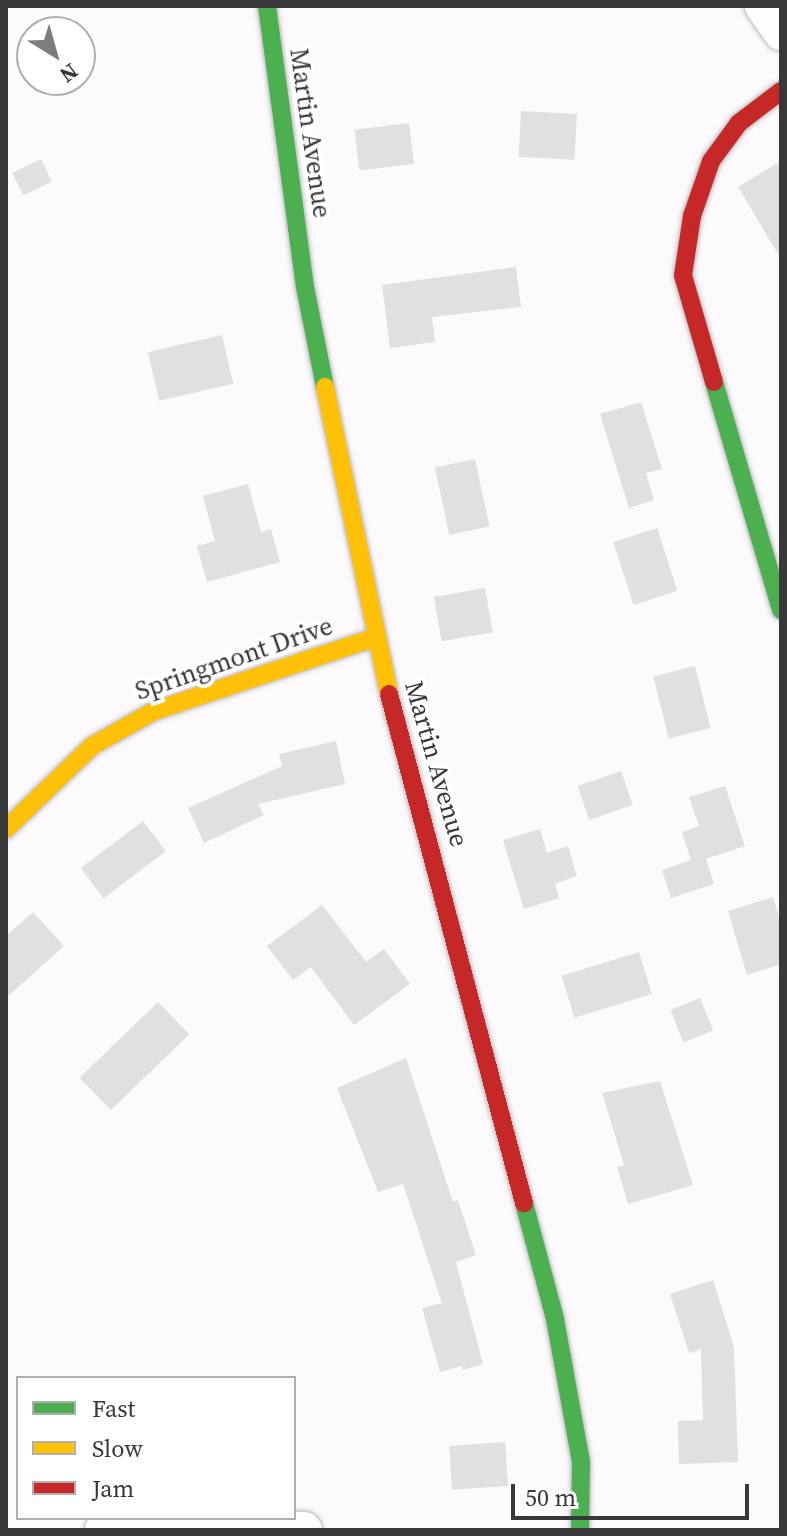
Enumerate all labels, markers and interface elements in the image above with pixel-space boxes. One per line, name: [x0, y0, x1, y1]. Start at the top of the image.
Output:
north arrow: [16, 16, 96, 96]
street label: Martin Avenue: [283, 46, 337, 220]
text: N: [54, 57, 85, 90]
street label: Springmont Drive: [131, 611, 337, 707]
street label: Martin Avenue: [397, 678, 475, 850]
legend: [16, 1376, 296, 1520]
text: Fast: [92, 1392, 135, 1425]
text: Slow: [92, 1432, 143, 1465]
scale bar: [515, 1468, 753, 1518]
text: Jam: [92, 1472, 134, 1505]
text: 50 m: [525, 1481, 576, 1514]

